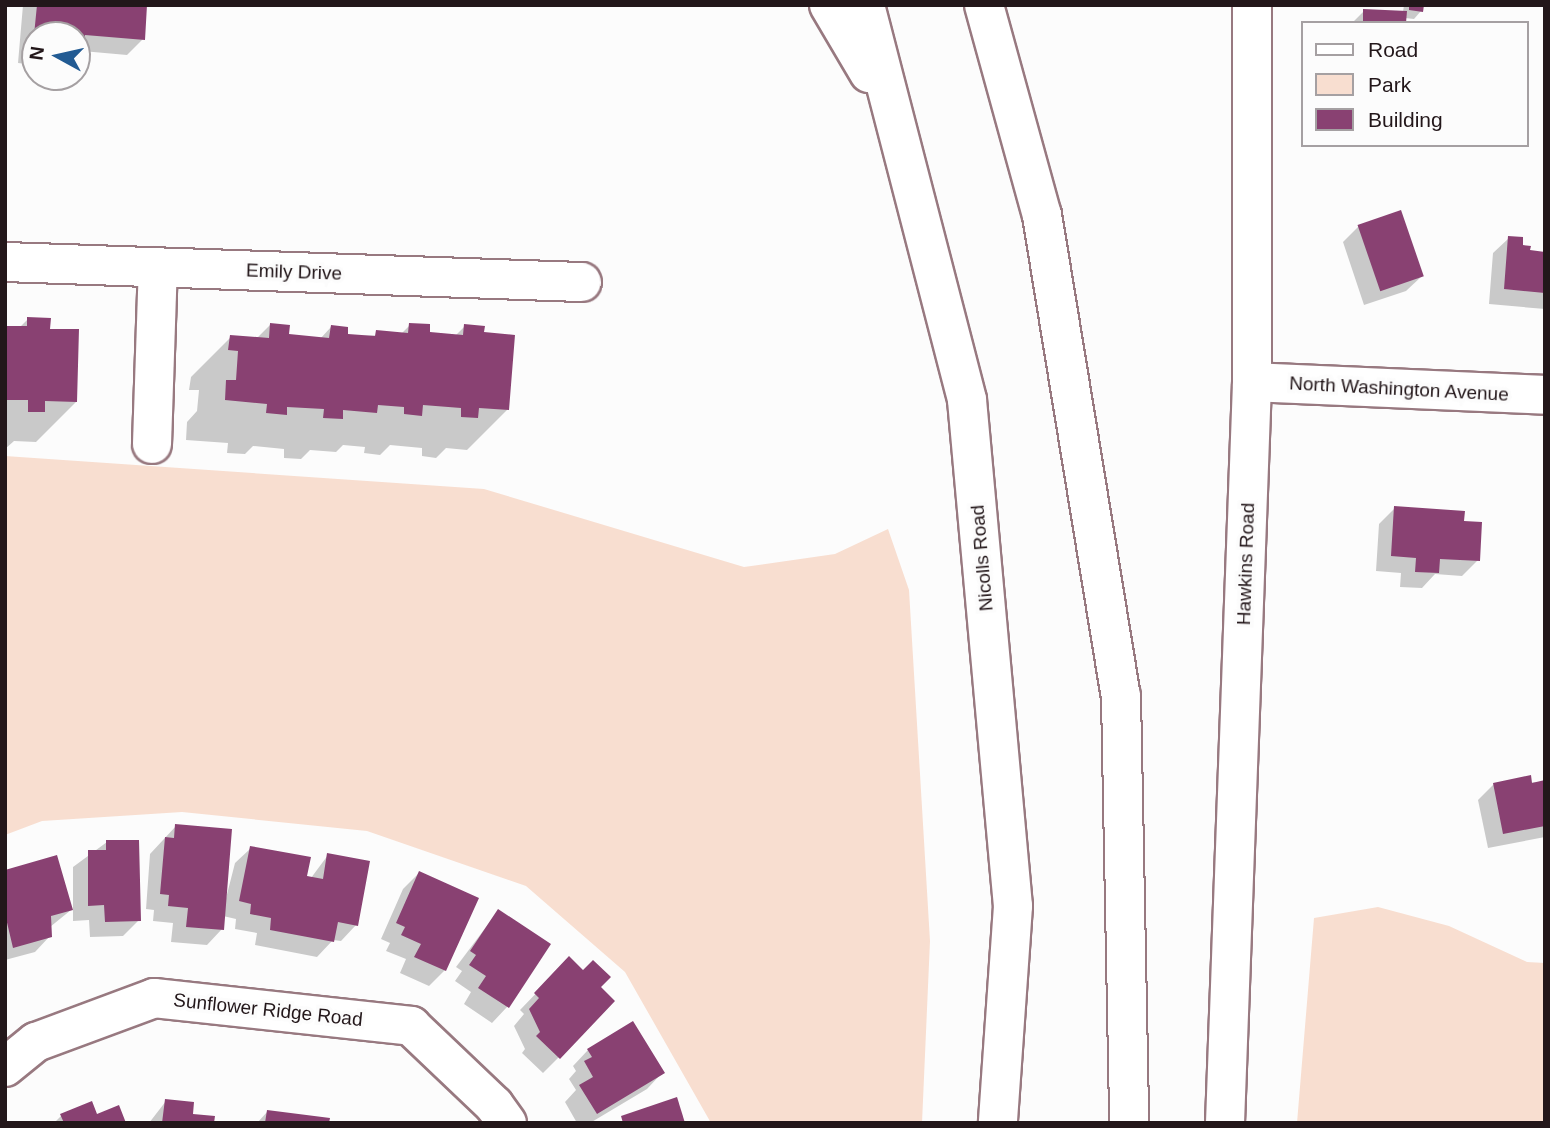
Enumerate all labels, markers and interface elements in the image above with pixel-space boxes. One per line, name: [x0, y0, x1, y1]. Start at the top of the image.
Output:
north arrow: [21, 21, 91, 91]
legend: [1302, 21, 1529, 147]
text: Road: [1368, 38, 1418, 61]
text: N: [25, 45, 48, 62]
text: Park: [1368, 73, 1411, 96]
text: Building: [1368, 108, 1443, 131]
street label: Emily Drive: [246, 259, 342, 285]
street label: North Washington Avenue: [1288, 372, 1510, 406]
street label: Hawkins Road: [1232, 502, 1260, 626]
street label: Nicolls Road: [966, 504, 998, 612]
street label: Sunflower Ridge Road: [172, 989, 364, 1031]

